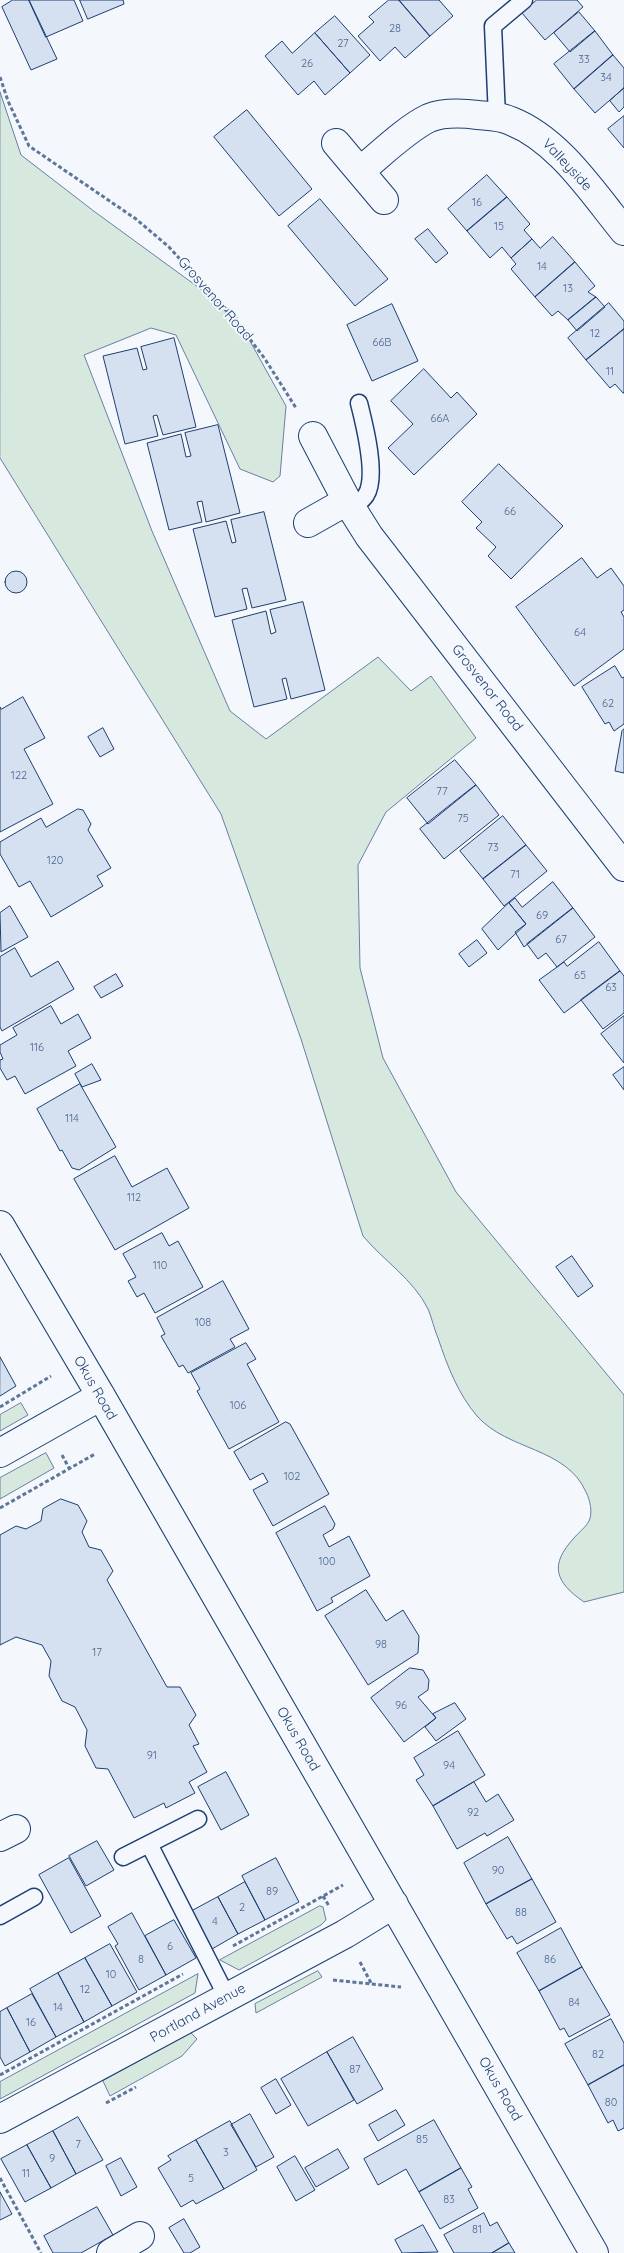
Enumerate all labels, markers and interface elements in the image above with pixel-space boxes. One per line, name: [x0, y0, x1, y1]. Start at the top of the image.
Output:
house number: 28: [389, 22, 401, 36]
house number: 27: [337, 37, 349, 51]
house number: 33: [578, 53, 590, 67]
house number: 26: [301, 57, 313, 71]
house number: 34: [600, 71, 612, 85]
street label: Valleyside: [539, 135, 595, 195]
house number: 16: [472, 196, 482, 210]
house number: 15: [494, 220, 504, 234]
street label: Grosvenor Road: [174, 254, 256, 344]
house number: 14: [537, 260, 547, 274]
house number: 13: [563, 282, 573, 296]
house number: 12: [590, 327, 600, 341]
house number: 66B: [373, 336, 391, 350]
house number: 11: [606, 365, 614, 379]
house number: 66A: [431, 412, 449, 426]
house number: 66: [504, 505, 516, 519]
house number: 64: [574, 626, 586, 640]
street label: Grosvenor Road: [448, 641, 526, 735]
house number: 62: [602, 697, 614, 711]
house number: 122: [11, 769, 27, 783]
house number: 77: [436, 785, 448, 799]
house number: 75: [457, 812, 469, 826]
house number: 73: [487, 841, 499, 855]
house number: 120: [47, 854, 63, 868]
house number: 71: [510, 868, 520, 882]
house number: 69: [536, 909, 548, 923]
house number: 67: [555, 933, 567, 947]
house number: 65: [574, 969, 586, 983]
house number: 63: [605, 981, 617, 995]
house number: 116: [30, 1041, 44, 1055]
house number: 114: [65, 1112, 79, 1126]
house number: 112: [127, 1191, 141, 1205]
house number: 110: [153, 1259, 167, 1273]
house number: 108: [195, 1316, 211, 1330]
street label: Okus Road: [70, 1353, 120, 1423]
house number: 106: [230, 1399, 246, 1413]
house number: 102: [284, 1470, 300, 1484]
house number: 100: [318, 1555, 336, 1569]
house number: 98: [375, 1638, 387, 1652]
house number: 17: [92, 1646, 102, 1660]
house number: 96: [395, 1699, 407, 1713]
street label: Okus Road: [273, 1704, 323, 1774]
house number: 91: [147, 1749, 157, 1763]
house number: 94: [443, 1759, 455, 1773]
house number: 92: [467, 1806, 479, 1820]
house number: 90: [492, 1864, 504, 1878]
house number: 89: [266, 1885, 278, 1899]
house number: 2: [239, 1901, 245, 1915]
house number: 88: [515, 1906, 527, 1920]
house number: 4: [212, 1915, 218, 1929]
house number: 6: [167, 1940, 173, 1954]
house number: 8: [138, 1953, 144, 1967]
house number: 86: [544, 1953, 556, 1967]
house number: 10: [106, 1968, 116, 1982]
street label: Portland Avenue: [147, 1980, 249, 2046]
house number: 12: [80, 1983, 90, 1997]
house number: 84: [568, 1996, 580, 2010]
house number: 14: [53, 2001, 63, 2015]
house number: 16: [26, 2016, 36, 2030]
house number: 82: [592, 2048, 604, 2062]
street label: Okus Road: [475, 2054, 525, 2124]
house number: 87: [349, 2063, 361, 2077]
house number: 80: [605, 2096, 617, 2110]
house number: 85: [416, 2133, 428, 2147]
house number: 7: [75, 2138, 81, 2152]
house number: 3: [223, 2146, 229, 2160]
house number: 9: [49, 2152, 55, 2166]
house number: 11: [22, 2167, 30, 2181]
house number: 5: [188, 2172, 194, 2186]
house number: 83: [443, 2193, 455, 2207]
house number: 81: [472, 2223, 482, 2237]

